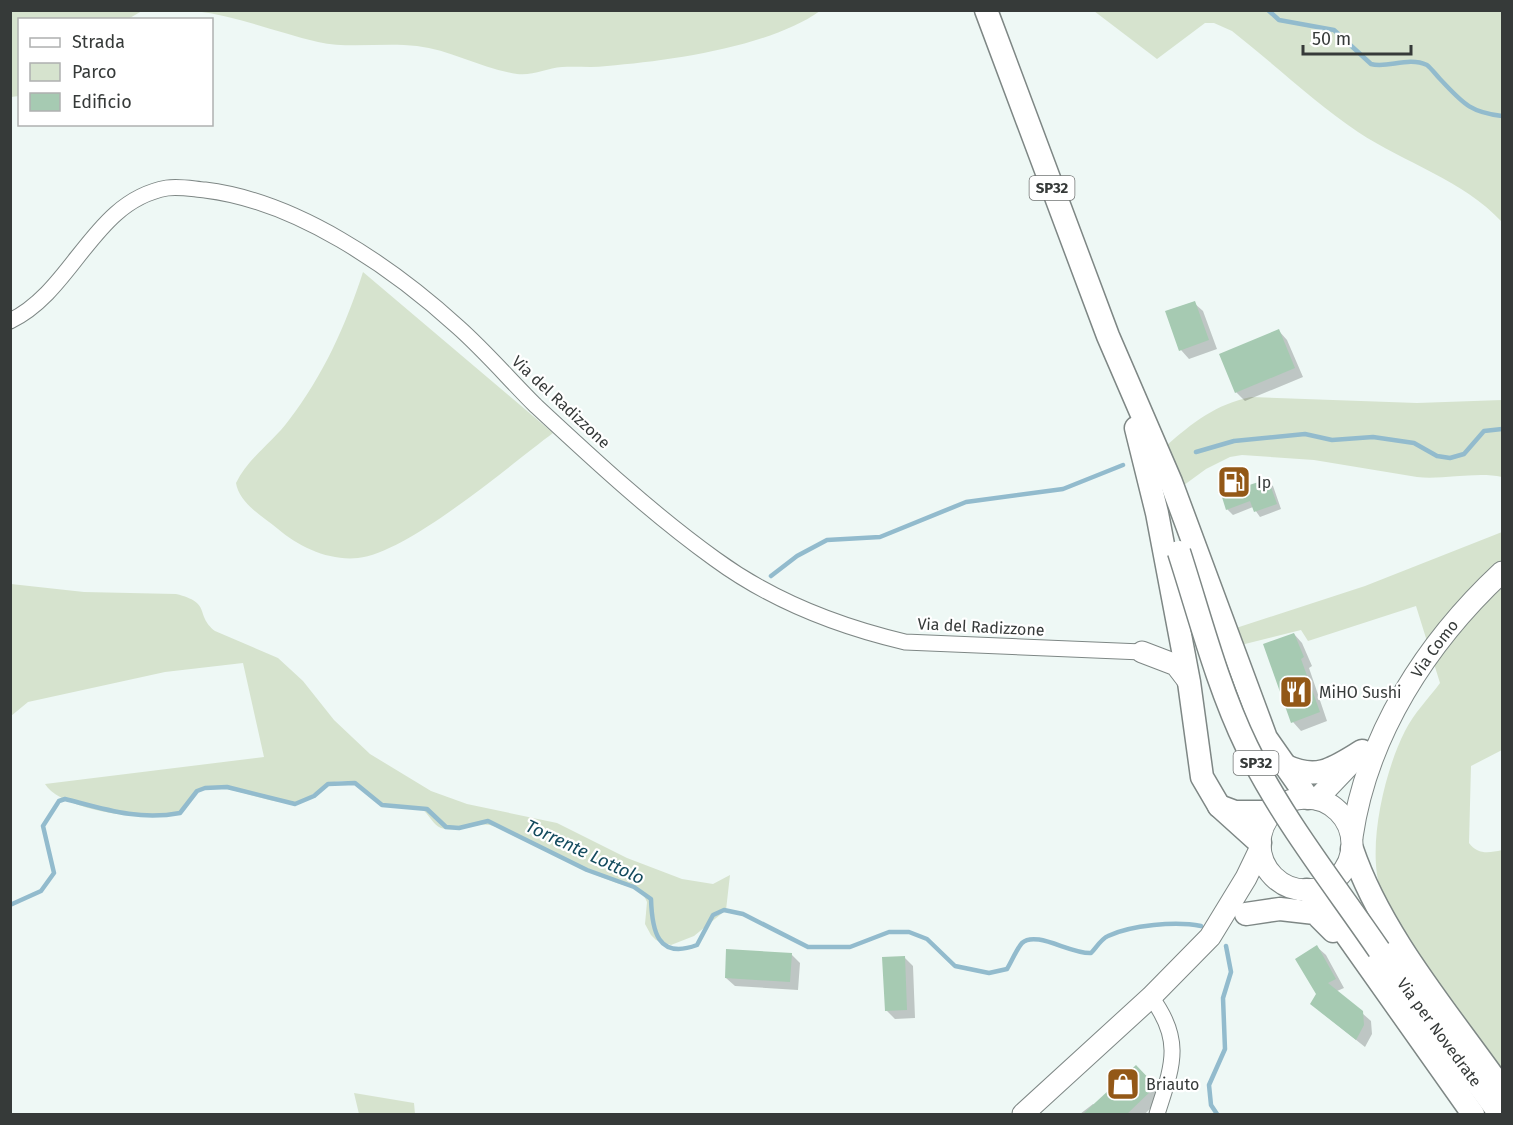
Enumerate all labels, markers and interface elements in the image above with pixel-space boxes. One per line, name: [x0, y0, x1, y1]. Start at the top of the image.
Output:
legend: [18, 18, 213, 126]
scale bar: [1303, 18, 1411, 56]
text: 50 m: [1312, 28, 1351, 50]
text: Strada: [72, 31, 125, 53]
text: Parco: [72, 61, 116, 83]
text: Edificio: [72, 91, 132, 113]
road number: SP32: [1030, 176, 1074, 200]
street label: Via del Radizzone: [508, 352, 614, 452]
fuel station icon: Ip: [1216, 464, 1252, 500]
place label: Ip: [1257, 473, 1271, 492]
street label: Via del Radizzone: [917, 614, 1045, 640]
street label: Via Como: [1407, 615, 1462, 681]
restaurant icon: MiHO Sushi: [1278, 674, 1314, 710]
place label: MiHO Sushi: [1319, 683, 1402, 702]
road number: SP32: [1234, 751, 1278, 775]
water label: Torrente Lottolo: [522, 815, 648, 889]
street label: Via per Novedrate: [1393, 974, 1486, 1090]
shop icon: Briauto: [1105, 1066, 1141, 1102]
place label: Briauto: [1146, 1075, 1199, 1094]

